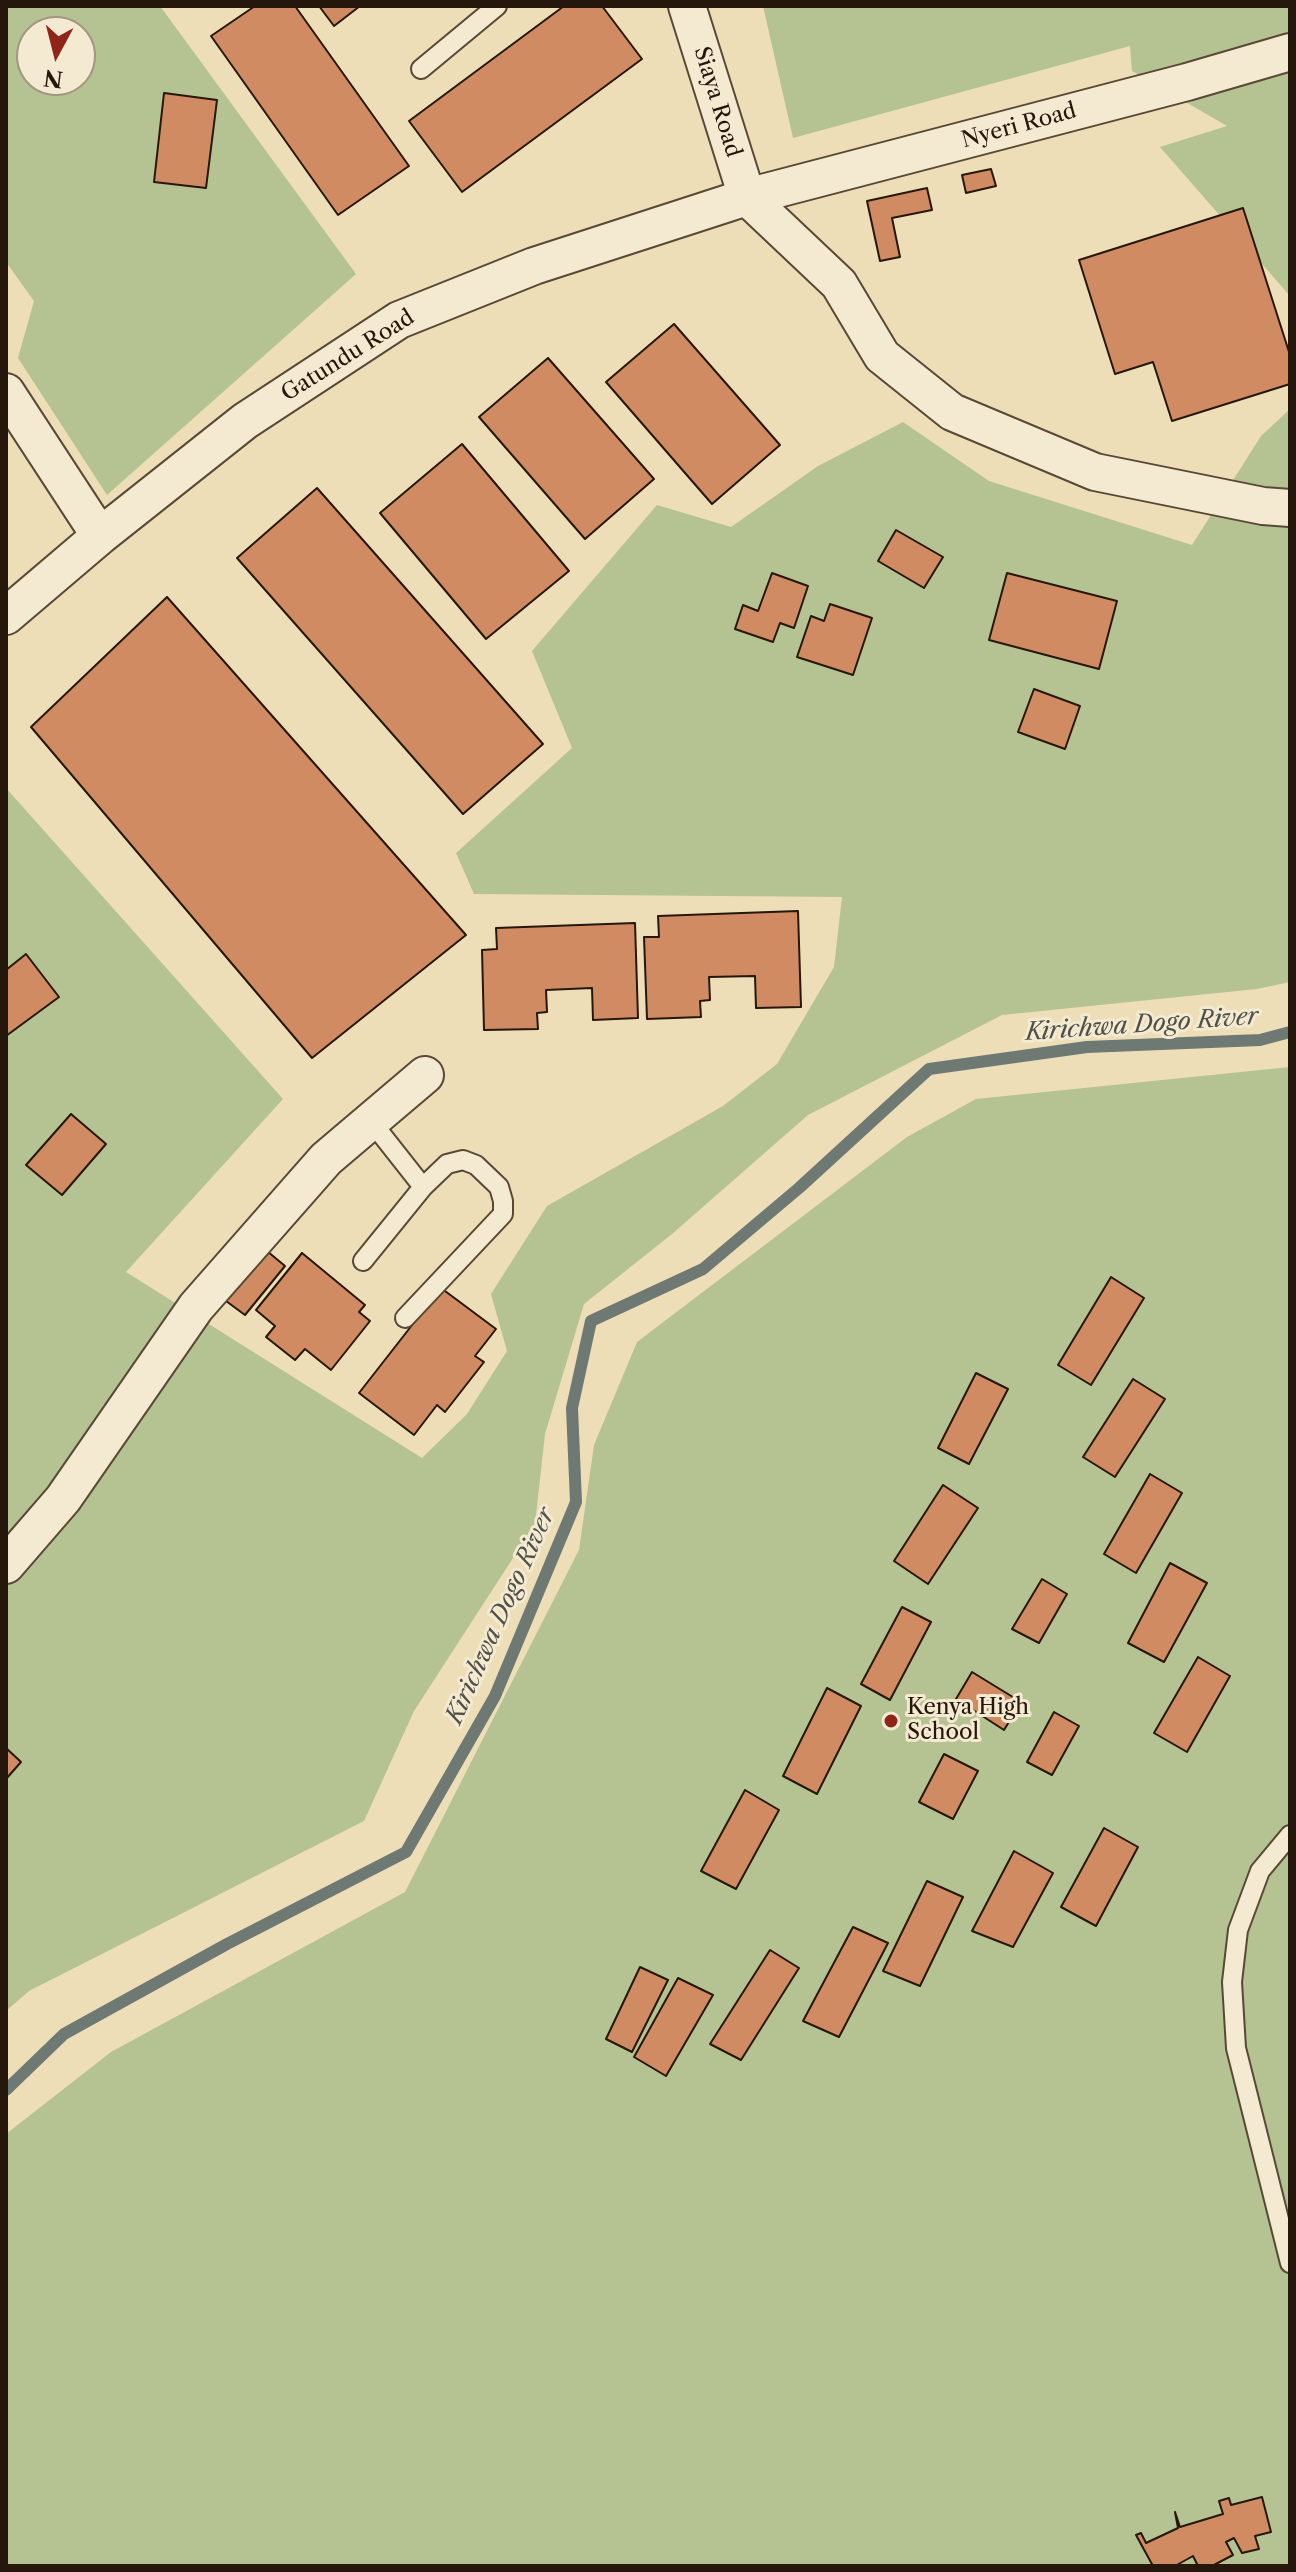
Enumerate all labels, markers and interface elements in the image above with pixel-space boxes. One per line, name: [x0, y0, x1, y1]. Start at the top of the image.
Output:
north arrow: [16, 16, 96, 96]
street label: Siaya Road: [688, 43, 746, 161]
text: N: [42, 64, 64, 93]
street label: Nyeri Road: [959, 98, 1079, 154]
street label: Gatundu Road: [277, 305, 419, 407]
water label: Kirichwa Dogo River: [1024, 1002, 1260, 1048]
water label: Kirichwa Dogo River: [440, 1503, 562, 1729]
place label: Kenya High School: [907, 1695, 1029, 1746]
marker: Kenya High School: [882, 1712, 900, 1730]

